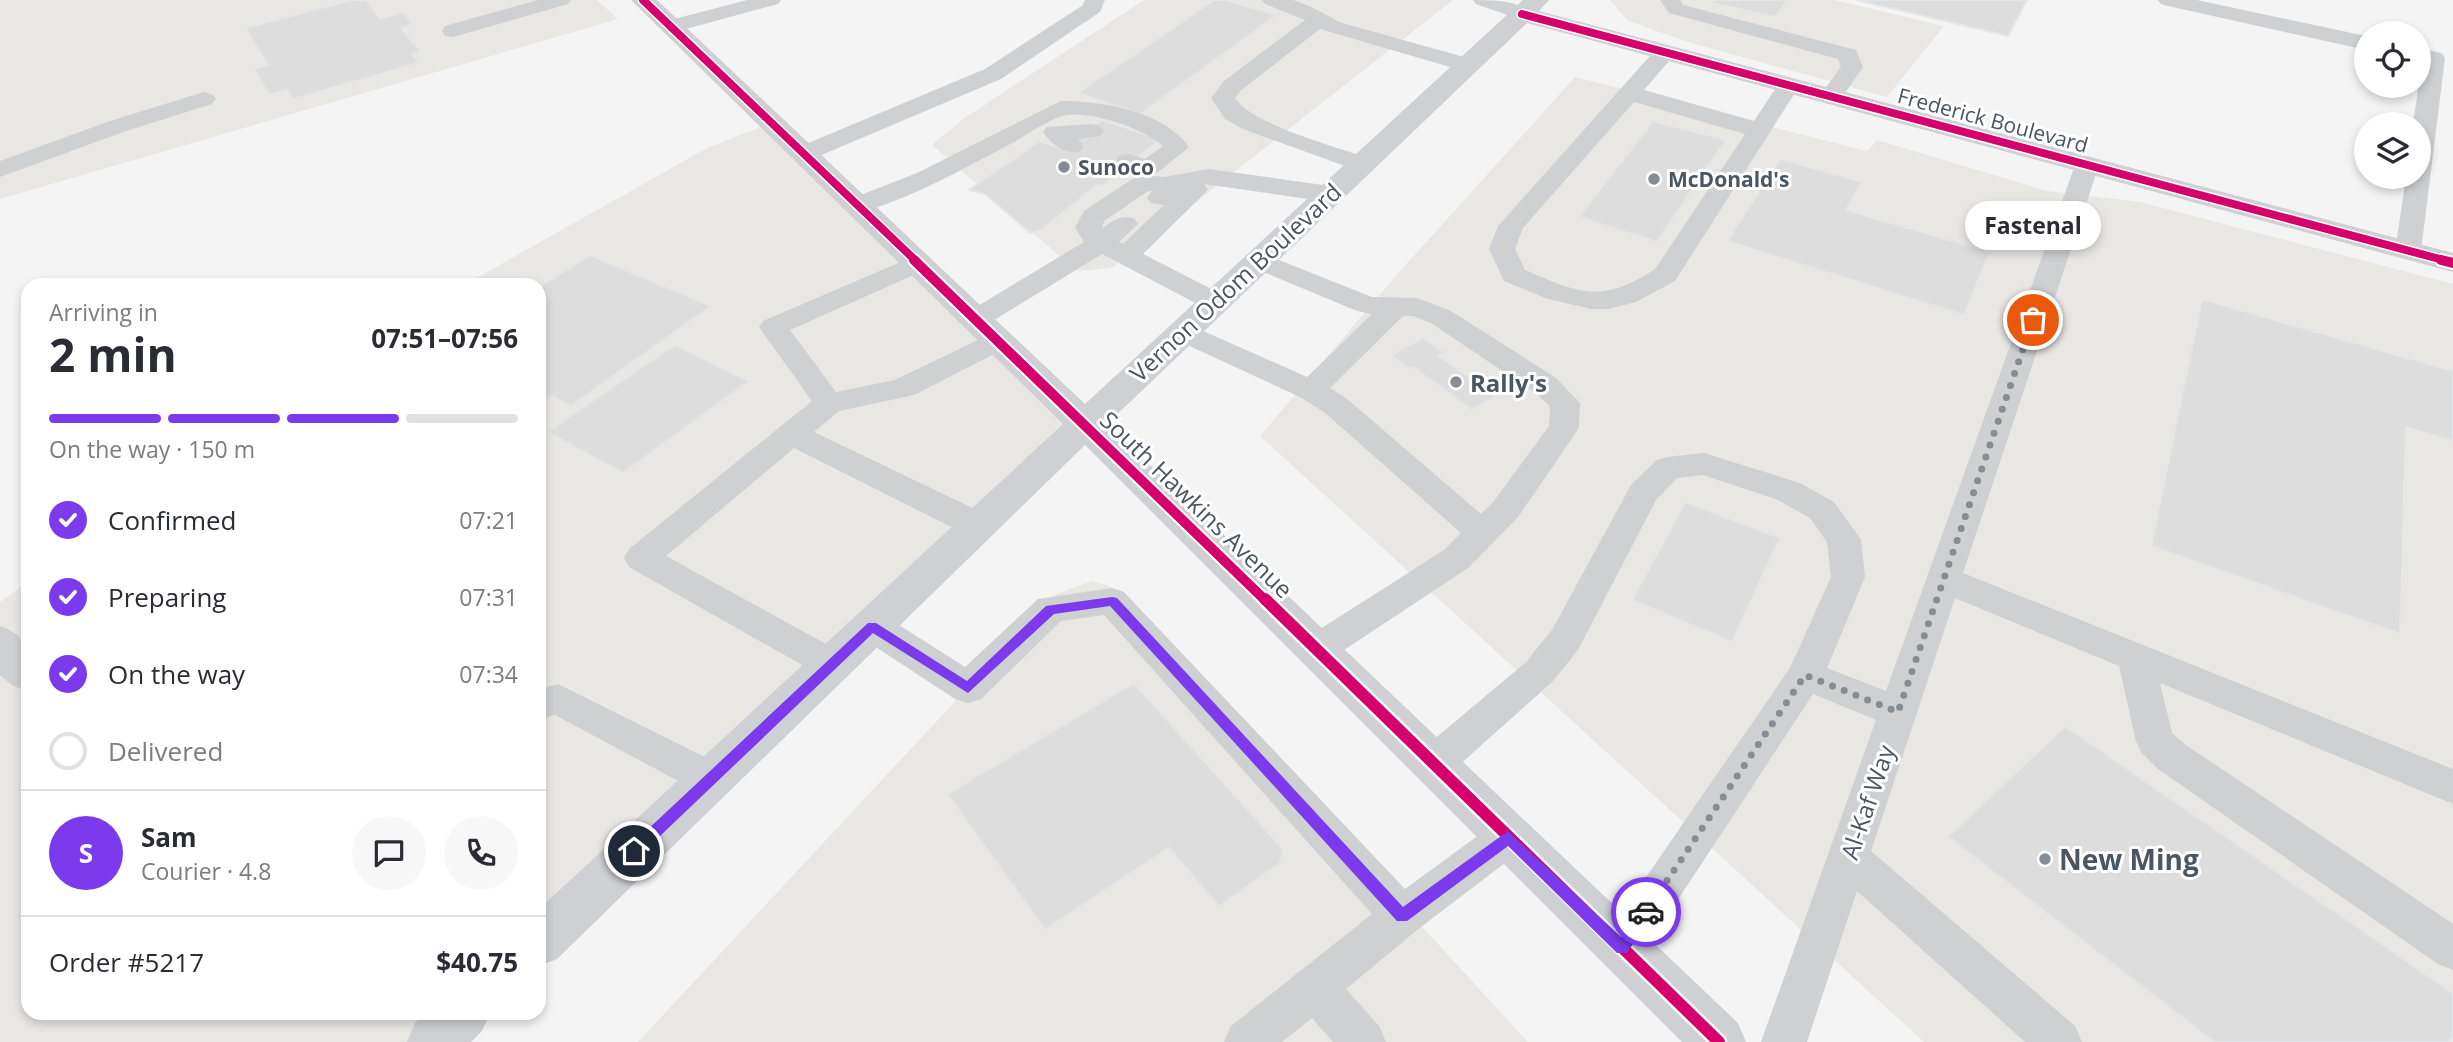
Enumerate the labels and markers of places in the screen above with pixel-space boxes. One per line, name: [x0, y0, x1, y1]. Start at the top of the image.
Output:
place label: Sunoco: [1078, 153, 1154, 181]
marker: Sunoco: [1056, 159, 1072, 175]
place label: McDonald's: [1668, 165, 1789, 193]
marker: McDonald's: [1646, 171, 1662, 187]
callout: Fastenal: [1965, 201, 2101, 250]
pin: [2003, 290, 2063, 350]
place label: Rally's: [1470, 366, 1547, 399]
marker: Rally's: [1448, 374, 1464, 390]
pin: [604, 821, 664, 881]
place label: New Ming: [2059, 840, 2199, 878]
marker: New Ming: [2037, 851, 2053, 867]

